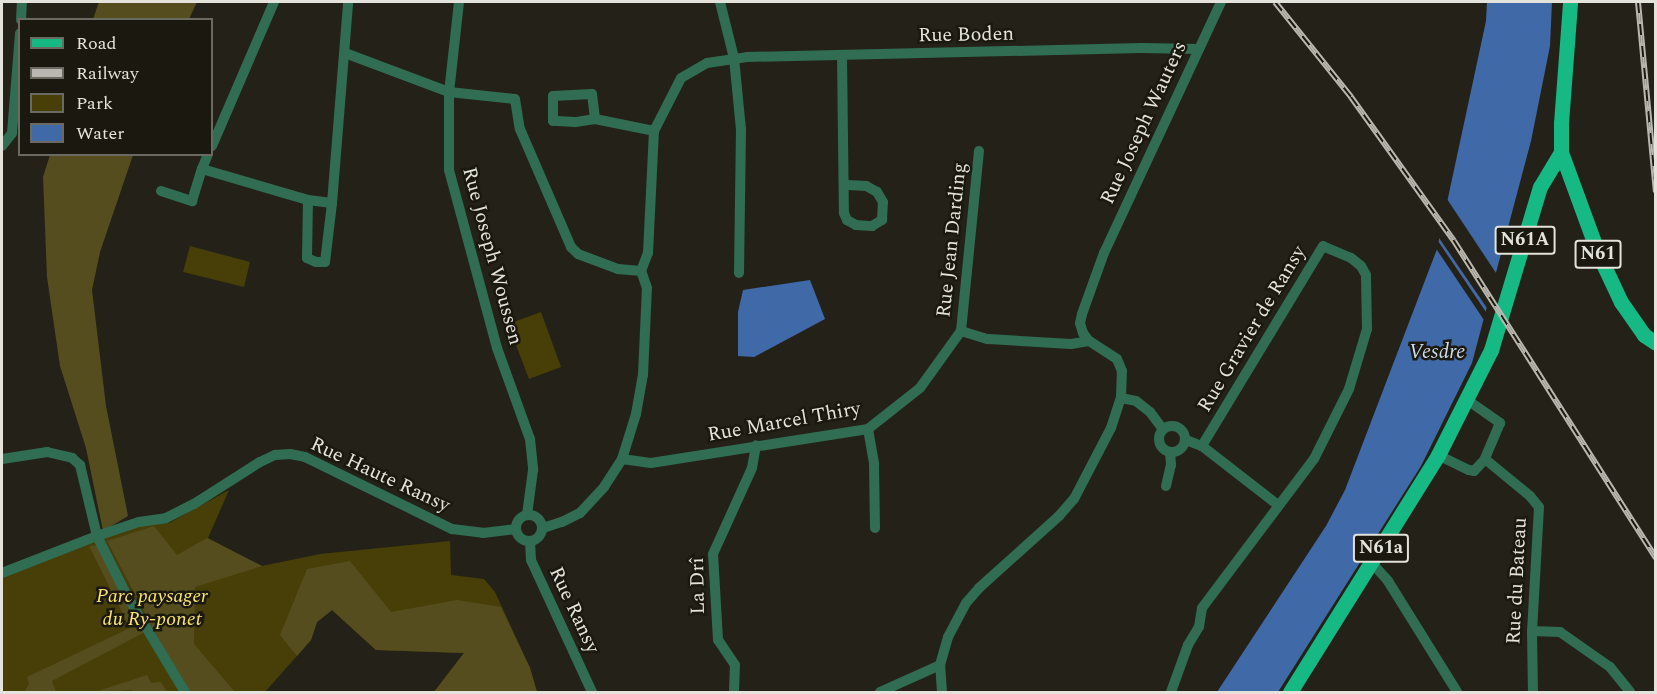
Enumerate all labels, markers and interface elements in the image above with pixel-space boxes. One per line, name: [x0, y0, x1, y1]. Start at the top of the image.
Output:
legend: [18, 18, 213, 156]
street label: Rue Boden: [918, 22, 1014, 48]
text: Road: [76, 30, 117, 57]
street label: Rue Joseph Wauters: [1096, 38, 1192, 208]
text: Railway: [76, 60, 139, 87]
text: Park: [76, 90, 113, 117]
text: Water: [76, 120, 124, 147]
street label: Rue Jean Darding: [932, 161, 972, 319]
street label: Rue Joseph Woussen: [457, 164, 527, 348]
road number: N61A: [1494, 225, 1556, 255]
road number: N61: [1574, 239, 1622, 269]
street label: Rue Gravier de Ransy: [1193, 241, 1311, 417]
water label: Vesdre: [1409, 339, 1465, 365]
street label: Rue Marcel Thiry: [706, 397, 862, 447]
street label: Rue Haute Ransy: [306, 432, 454, 518]
street label: Rue du Bateau: [1502, 517, 1532, 645]
road number: N61a: [1352, 533, 1410, 563]
street label: La Drî: [686, 557, 710, 615]
street label: Rue Ransy: [544, 563, 604, 657]
park label: Parc paysager du Ry-ponet: [96, 584, 208, 631]

